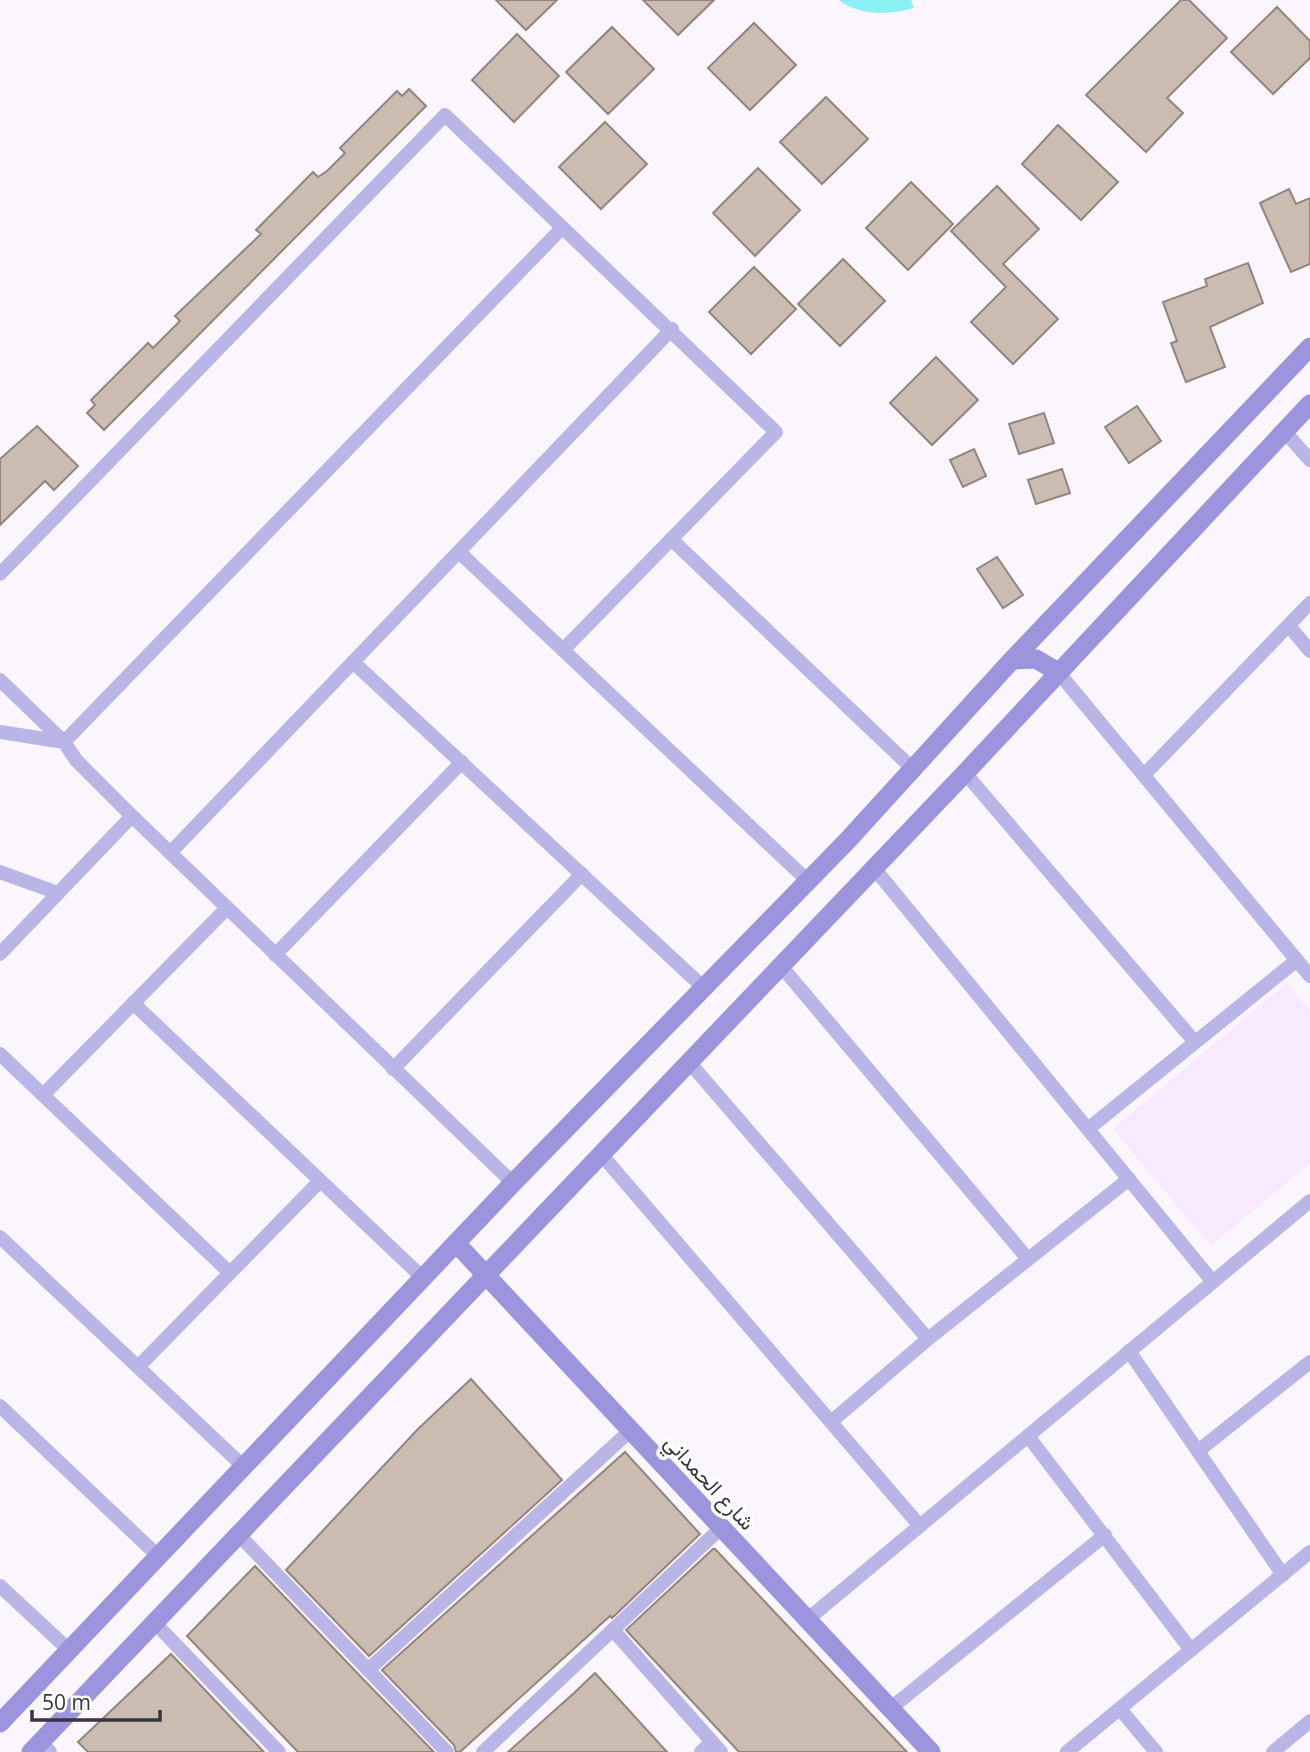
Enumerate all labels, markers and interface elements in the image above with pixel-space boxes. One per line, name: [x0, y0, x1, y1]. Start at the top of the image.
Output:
street label: شارع الحمداني: [656, 1428, 761, 1538]
scale bar: [32, 1678, 159, 1722]
text: 50 m: [42, 1688, 91, 1716]

